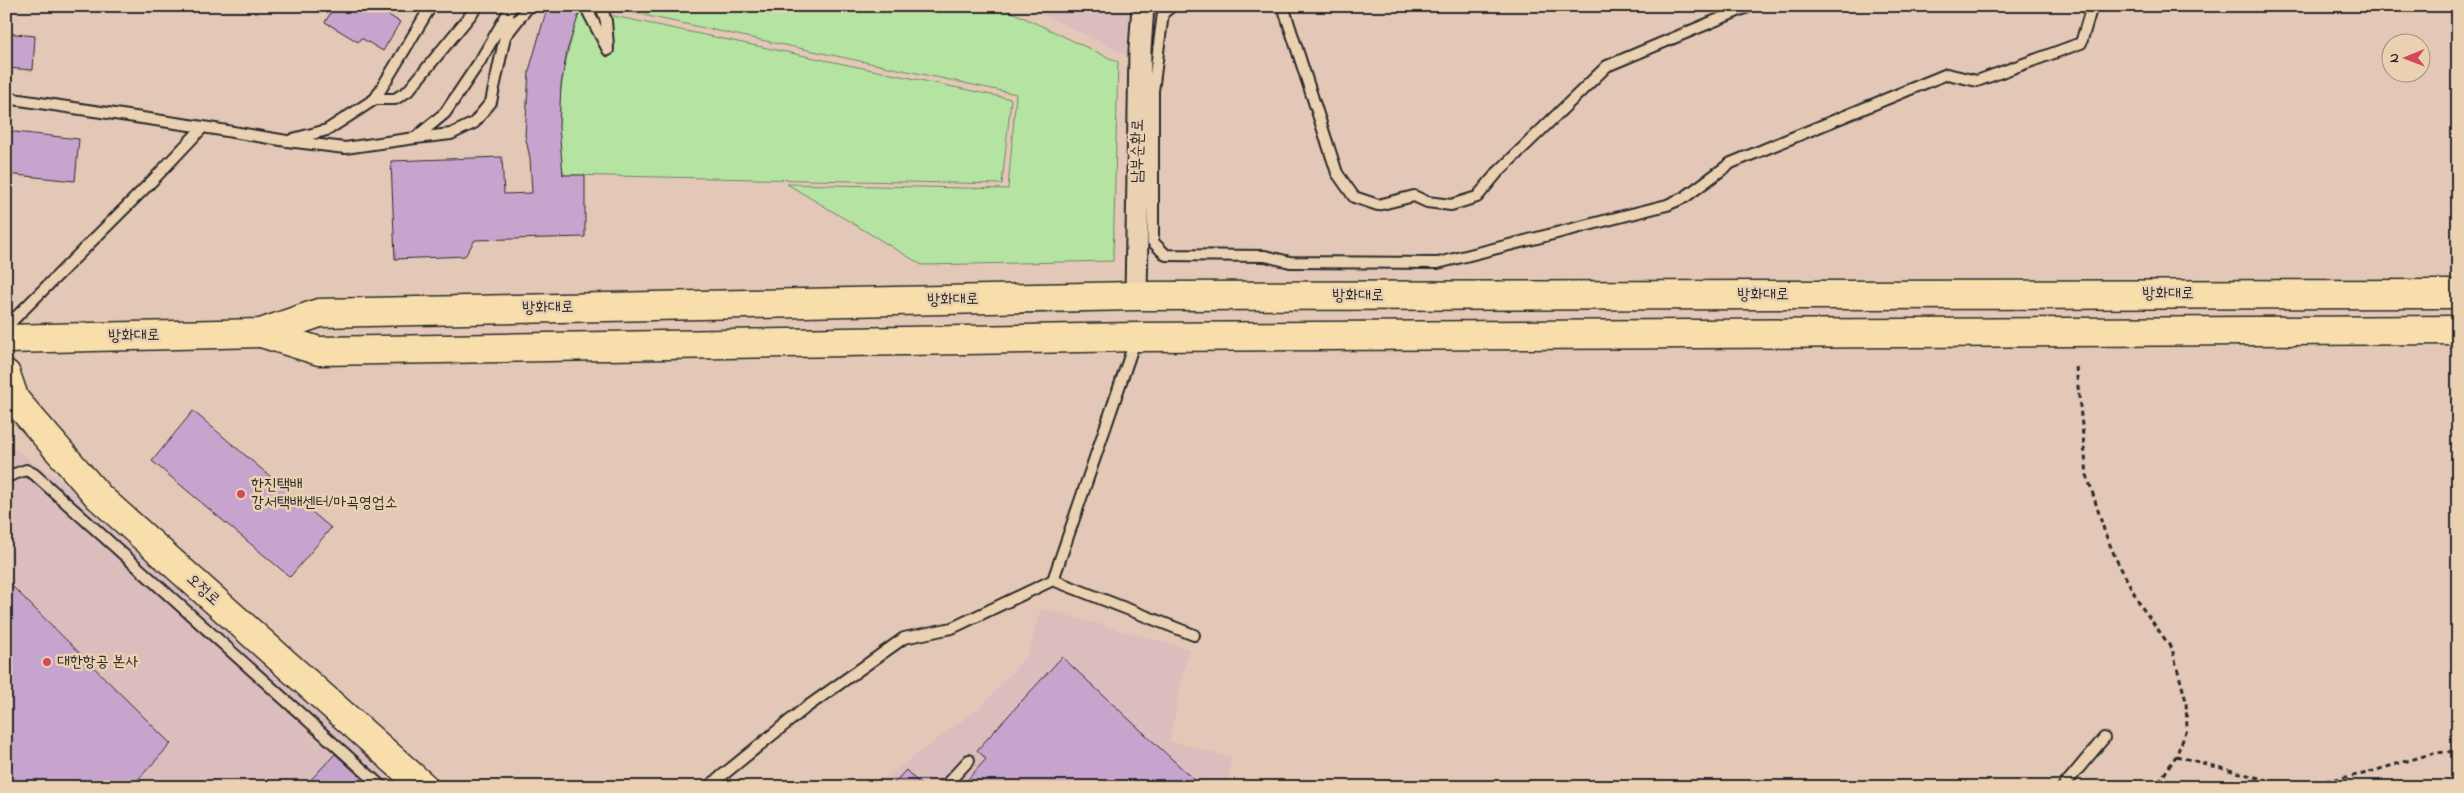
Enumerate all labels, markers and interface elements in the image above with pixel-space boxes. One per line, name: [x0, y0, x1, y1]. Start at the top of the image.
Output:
north arrow: [2382, 32, 2432, 82]
text: N: [2384, 53, 2405, 63]
street label: 남부순환로: [1125, 119, 1151, 183]
street label: 방화대로: [2142, 282, 2194, 306]
street label: 방화대로: [1737, 283, 1789, 307]
street label: 방화대로: [1332, 284, 1384, 308]
street label: 방화대로: [927, 288, 979, 312]
street label: 방화대로: [522, 296, 574, 320]
street label: 방화대로: [108, 324, 160, 348]
place label: 한진택배 강서택배센터/마곡영업소: [251, 473, 398, 515]
marker: 한진택배 강서택배센터/마곡영업소: [235, 488, 247, 500]
street label: 오정로: [181, 568, 225, 612]
place label: 대한항공 본사: [57, 650, 138, 674]
marker: 대한항공 본사: [41, 656, 53, 668]

